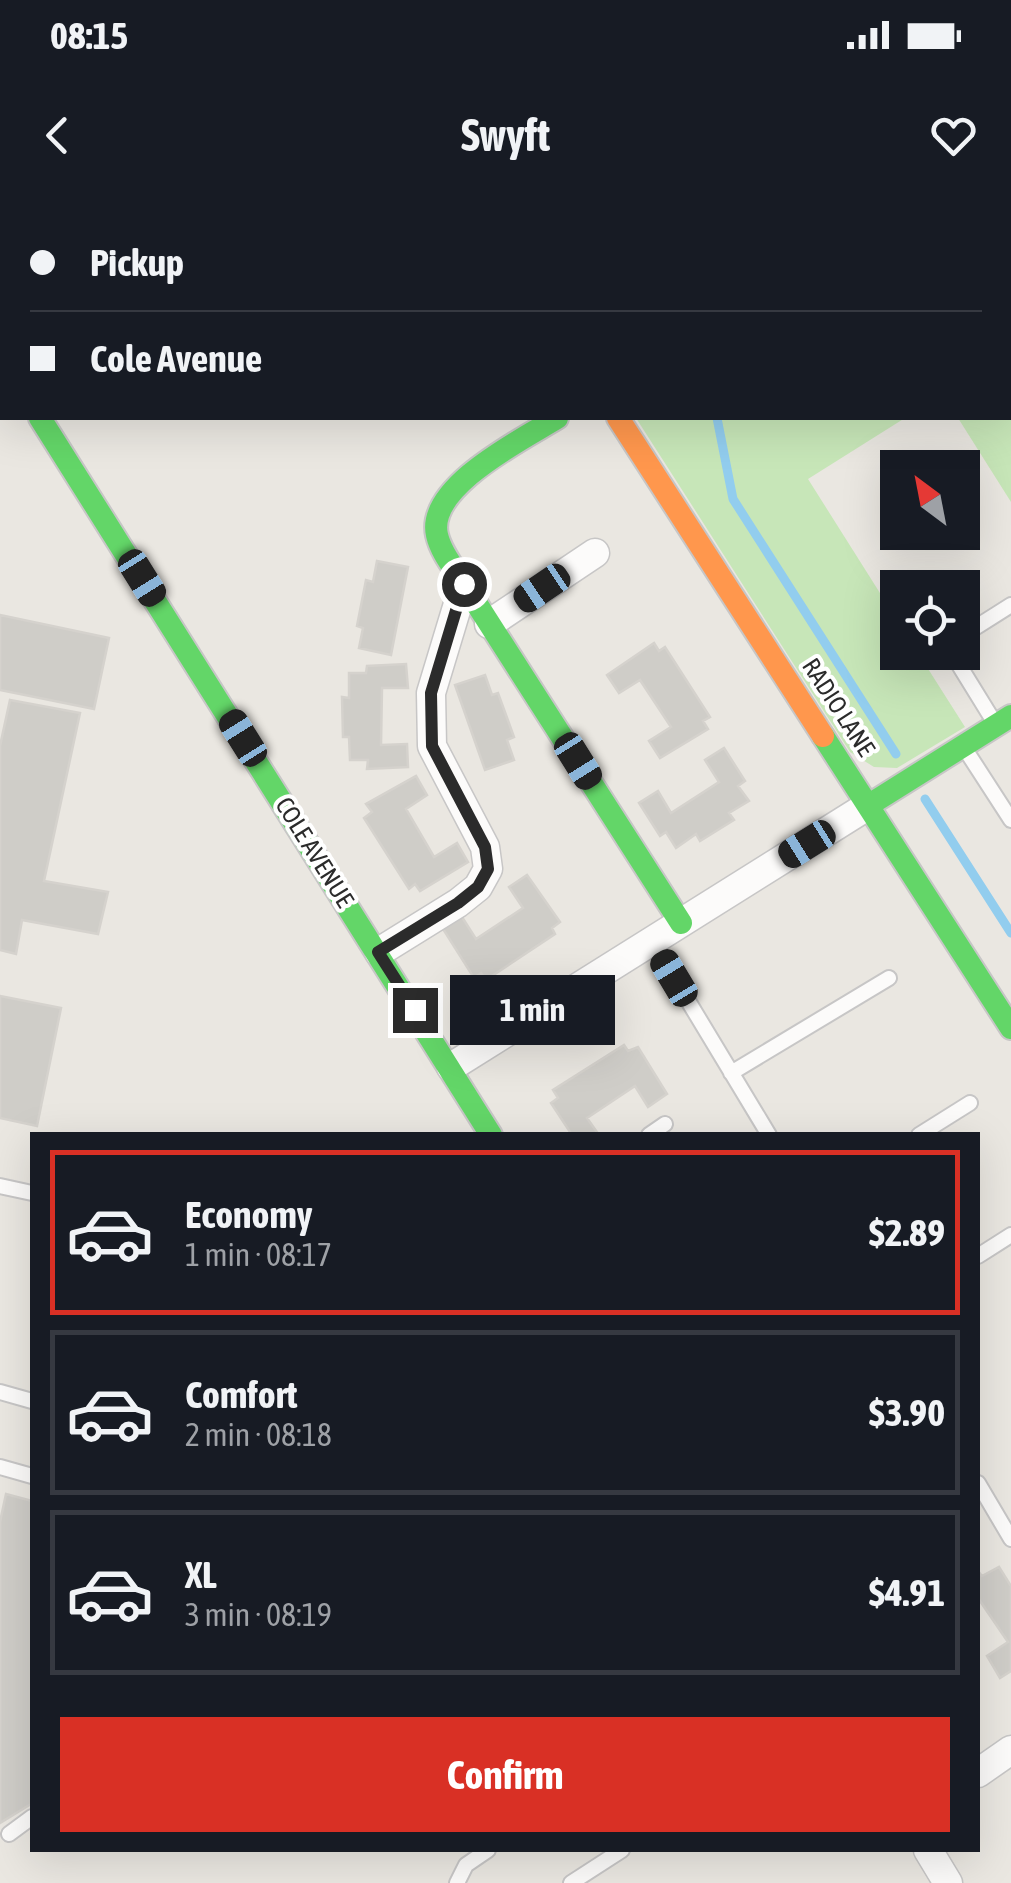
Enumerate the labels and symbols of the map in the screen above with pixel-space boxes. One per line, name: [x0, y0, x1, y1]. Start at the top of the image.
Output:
north arrow: [880, 450, 980, 550]
car: [113, 545, 171, 611]
car: [509, 559, 575, 617]
route start: [442, 562, 487, 607]
street label: RADIO LANE: [797, 653, 881, 761]
car: [214, 705, 272, 771]
car: [549, 728, 607, 794]
street label: COLE AVENUE: [270, 792, 360, 912]
car: [774, 815, 840, 873]
car: [646, 945, 702, 1011]
callout: 1 min: [450, 975, 615, 1045]
route end: [393, 988, 438, 1033]

